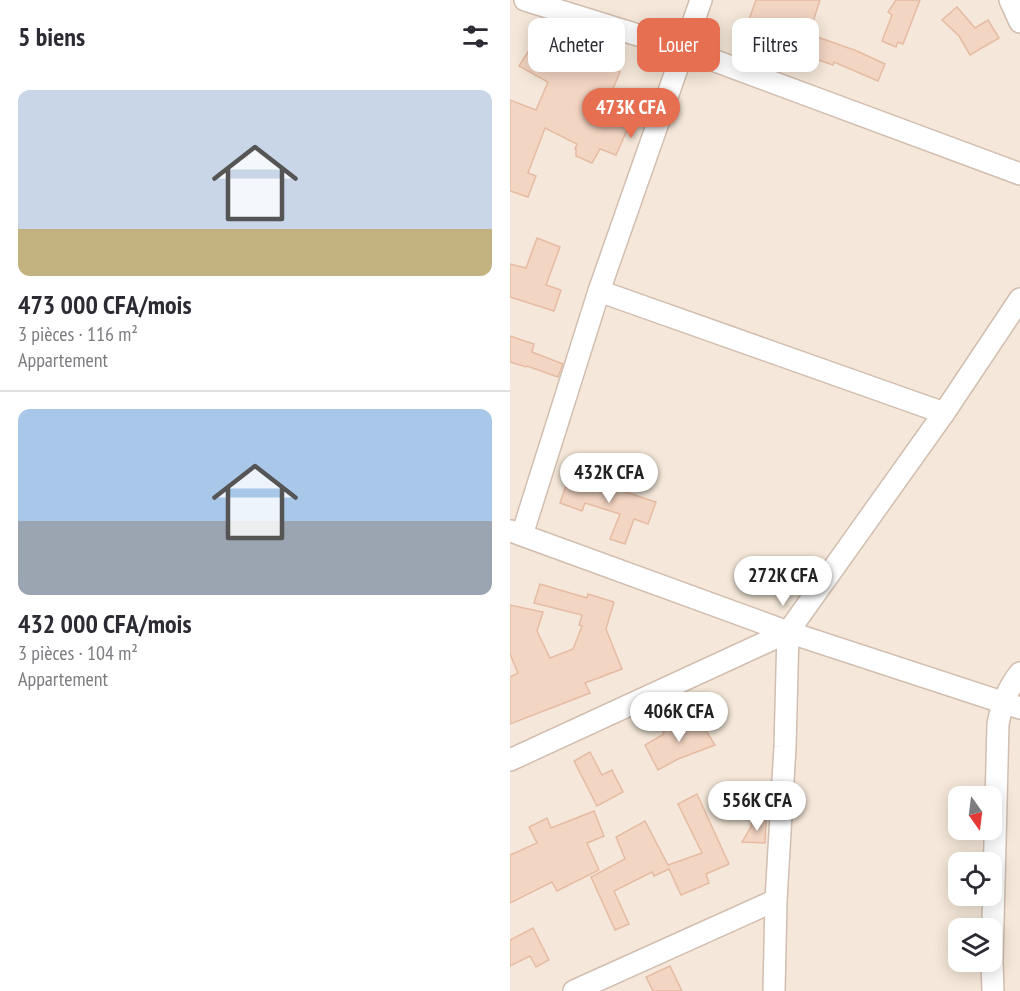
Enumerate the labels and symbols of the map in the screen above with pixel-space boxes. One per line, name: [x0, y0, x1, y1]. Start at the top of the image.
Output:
pin: 473K CFA: [569, 88, 693, 139]
pin: 432K CFA: [547, 453, 671, 504]
pin: 272K CFA: [721, 556, 845, 607]
pin: 406K CFA: [617, 692, 741, 743]
pin: 556K CFA: [695, 781, 819, 832]
north arrow: [948, 786, 1002, 840]

